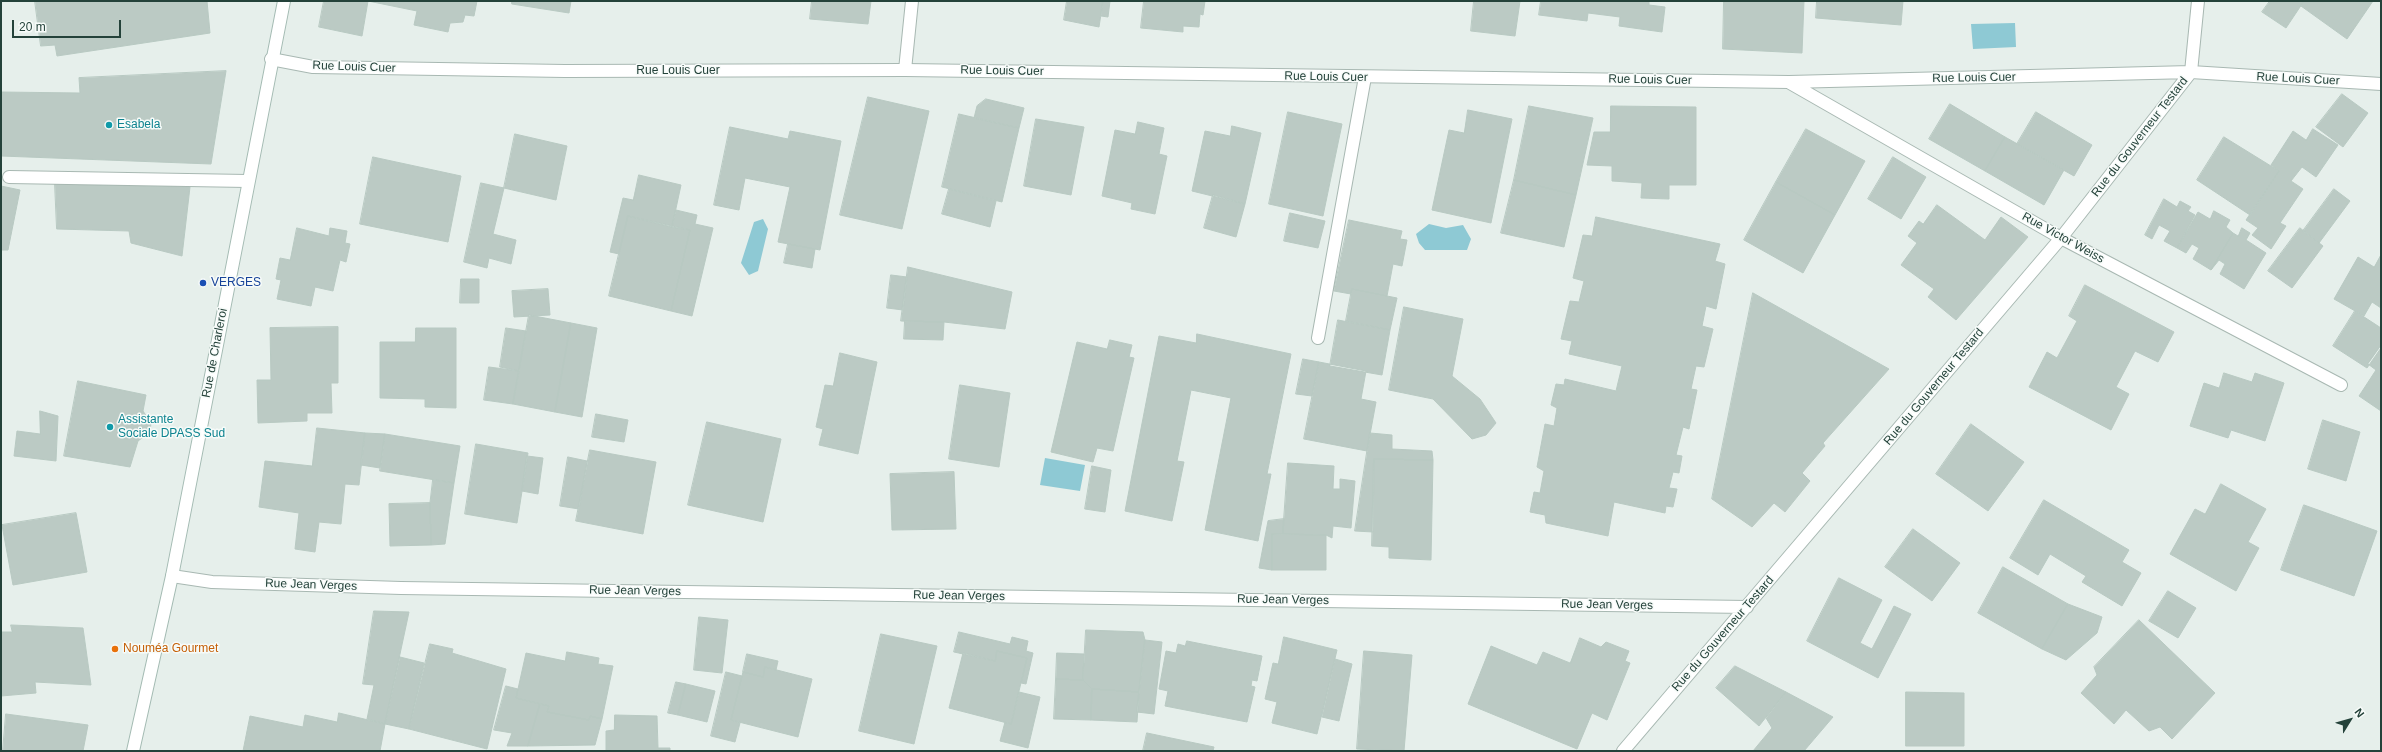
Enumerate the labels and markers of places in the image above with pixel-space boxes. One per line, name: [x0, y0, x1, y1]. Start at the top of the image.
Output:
place label: Esabela: [117, 118, 160, 132]
marker: Esabela: [104, 120, 114, 130]
place label: VERGES: [211, 276, 261, 290]
marker: VERGES: [198, 278, 208, 288]
place label: Assistante Sociale DPASS Sud: [118, 413, 225, 441]
marker: Assistante Sociale DPASS Sud: [105, 422, 115, 432]
place label: Nouméa Gourmet: [123, 642, 218, 656]
marker: Nouméa Gourmet: [110, 644, 120, 654]

